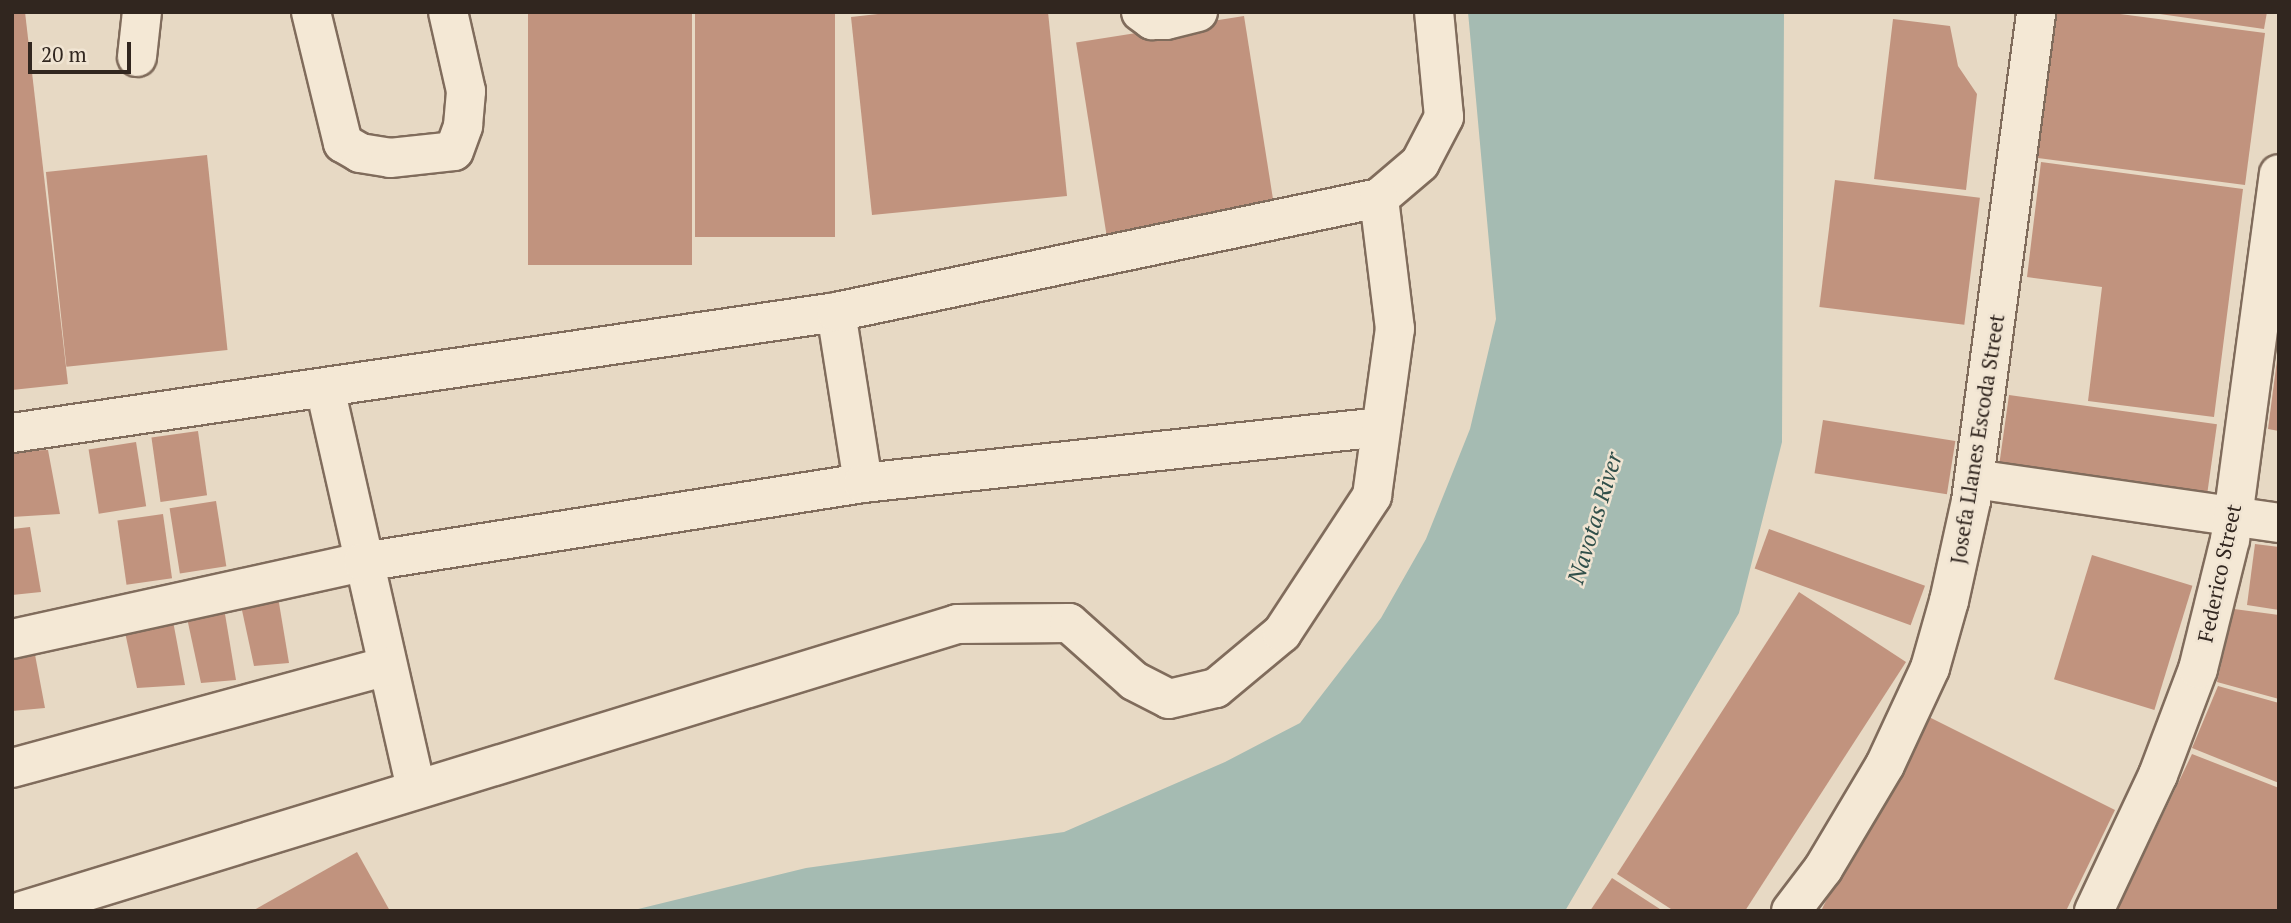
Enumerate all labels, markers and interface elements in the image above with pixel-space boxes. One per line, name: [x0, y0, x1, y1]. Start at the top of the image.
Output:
scale bar: [32, 28, 135, 72]
text: 20 m: [41, 40, 87, 68]
street label: Josefa Llanes Escoda Street: [1945, 312, 2009, 566]
water label: Navotas River: [1562, 449, 1628, 587]
street label: Federico Street: [2192, 502, 2246, 644]

